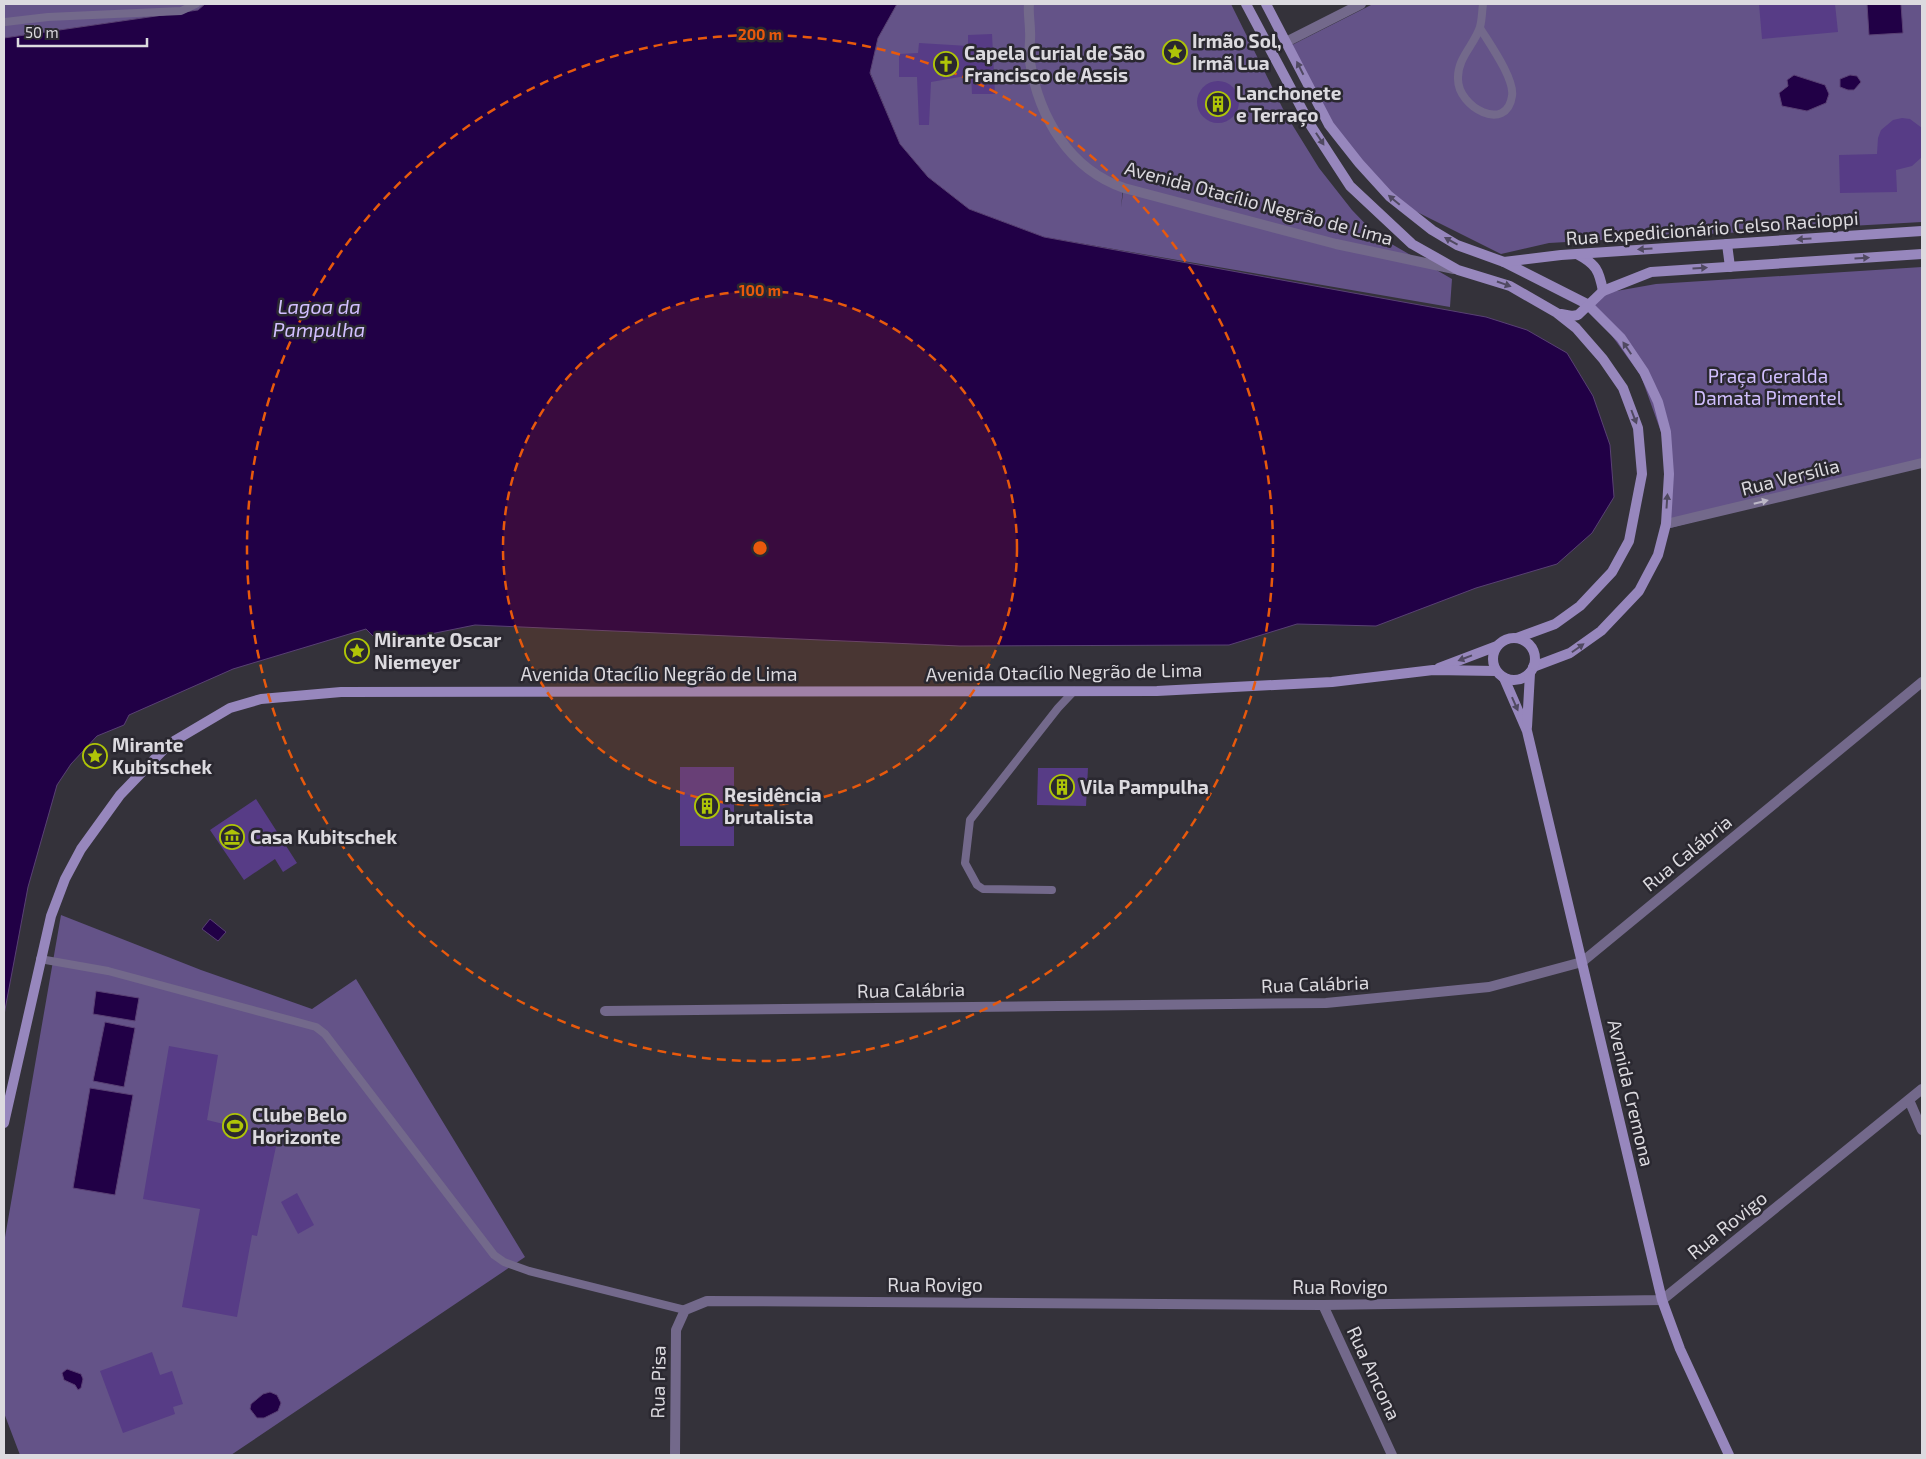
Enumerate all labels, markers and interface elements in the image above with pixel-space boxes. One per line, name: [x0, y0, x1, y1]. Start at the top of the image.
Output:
scale bar: [18, 15, 146, 47]
text: 50 m: [25, 23, 59, 41]
text: 200 m: [738, 25, 782, 43]
place label: Irmão Sol, Irmã Lua: [1192, 29, 1282, 74]
place icon: Irmão Sol, Irmã Lua: [1162, 39, 1188, 65]
place label: Capela Curial de São Francisco de Assis: [964, 41, 1145, 86]
church icon: Capela Curial de São Francisco de Assis: [933, 51, 959, 77]
one-way arrow: [1296, 61, 1304, 75]
place label: Lanchonete e Terraço: [1236, 81, 1342, 127]
building icon: Lanchonete e Terraço: [1205, 91, 1231, 117]
one-way arrow: [1315, 132, 1324, 146]
street label: Avenida Otacílio Negrão de Lima: [1122, 156, 1396, 249]
one-way arrow: [1387, 194, 1400, 205]
street label: Rua Expedicionário Celso Racioppi: [1565, 206, 1859, 249]
one-way arrow: [1795, 236, 1811, 244]
one-way arrow: [1444, 237, 1458, 245]
one-way arrow: [1637, 246, 1653, 254]
one-way arrow: [1854, 254, 1870, 262]
one-way arrow: [1692, 264, 1708, 272]
one-way arrow: [1497, 280, 1512, 288]
text: 100 m: [739, 281, 781, 299]
water label: Lagoa da Pampulha: [273, 294, 365, 341]
one-way arrow: [1623, 341, 1632, 354]
park label: Praça Geralda Damata Pimentel: [1694, 364, 1843, 409]
one-way arrow: [1630, 410, 1638, 425]
street label: Rua Versília: [1738, 453, 1841, 500]
one-way arrow: [1663, 492, 1671, 508]
one-way arrow: [1754, 498, 1769, 506]
centre of rings: [751, 539, 769, 557]
place label: Mirante Oscar Niemeyer: [374, 628, 501, 674]
place icon: Mirante Oscar Niemeyer: [344, 638, 370, 664]
one-way arrow: [1571, 643, 1584, 653]
one-way arrow: [1457, 654, 1472, 662]
street label: Avenida Otacílio Negrão de Lima: [925, 658, 1203, 685]
street label: Avenida Otacílio Negrão de Lima: [521, 662, 797, 685]
one-way arrow: [1512, 697, 1520, 711]
place label: Mirante Kubitschek: [112, 733, 212, 778]
place icon: Mirante Kubitschek: [82, 743, 108, 769]
building icon: Vila Pampulha: [1049, 774, 1075, 800]
place label: Vila Pampulha: [1080, 775, 1209, 798]
place label: Residência brutalista: [724, 783, 821, 828]
building icon: Residência brutalista: [694, 793, 720, 819]
street label: Rua Calábria: [1637, 810, 1736, 896]
museum icon: Casa Kubitschek: [219, 824, 245, 850]
place label: Casa Kubitschek: [250, 825, 397, 848]
street label: Rua Calábria: [1261, 970, 1369, 997]
street label: Rua Calábria: [857, 977, 965, 1002]
street label: Avenida Cremona: [1603, 1017, 1660, 1169]
place label: Clube Belo Horizonte: [252, 1103, 347, 1148]
sports icon: Clube Belo Horizonte: [222, 1113, 248, 1139]
street label: Rua Rovigo: [1682, 1186, 1771, 1264]
street label: Rua Rovigo: [887, 1273, 983, 1296]
street label: Rua Rovigo: [1292, 1275, 1388, 1298]
street label: Rua Ancona: [1343, 1322, 1406, 1423]
street label: Rua Pisa: [645, 1345, 670, 1419]

